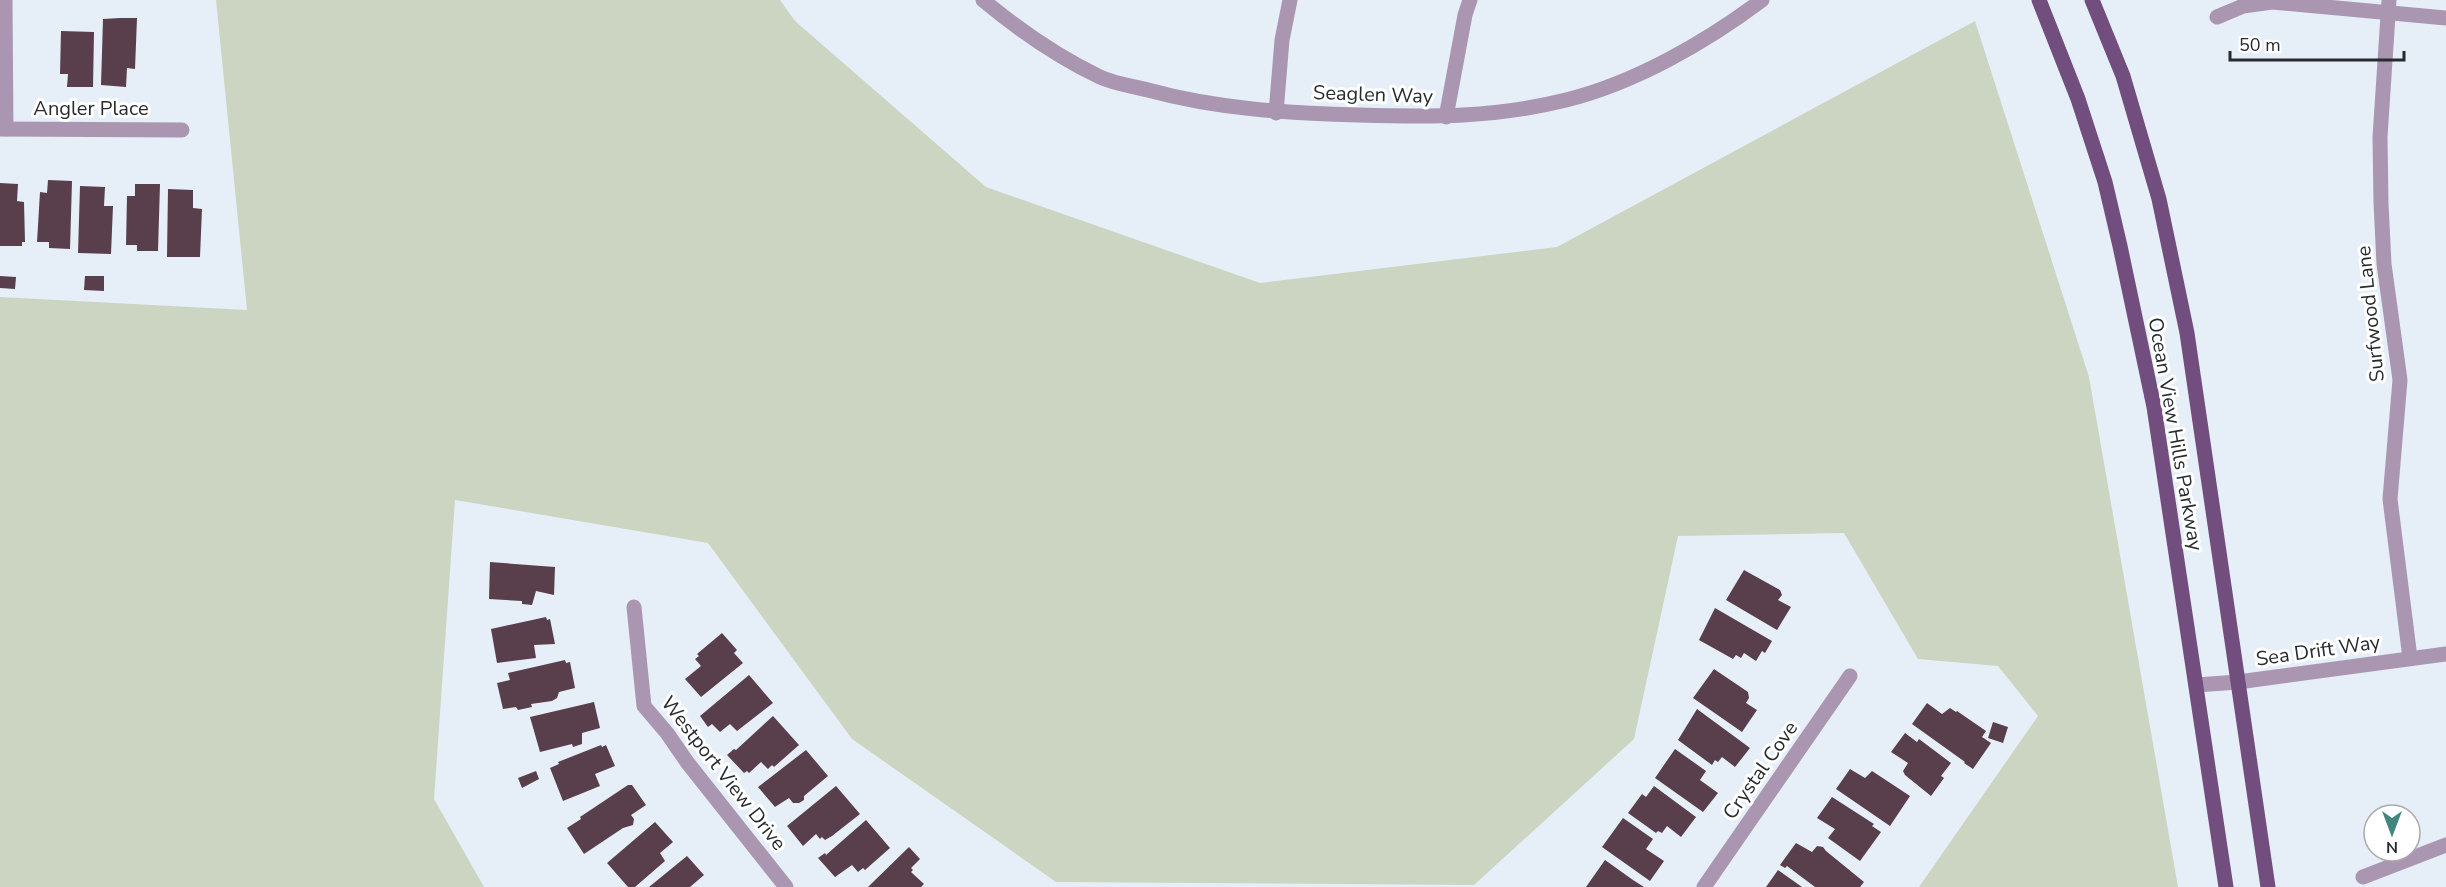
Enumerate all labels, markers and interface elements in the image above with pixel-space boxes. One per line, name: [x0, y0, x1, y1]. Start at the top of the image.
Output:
scale bar: [2230, 24, 2404, 62]
text: 50 m: [2239, 33, 2281, 57]
street label: Seaglen Way: [1313, 79, 1434, 110]
street label: Angler Place: [33, 95, 149, 122]
street label: Surfwood Lane: [2350, 244, 2391, 383]
street label: Ocean View Hills Parkway: [2142, 315, 2209, 554]
street label: Sea Drift Way: [2254, 628, 2383, 673]
street label: Westport View Drive: [655, 691, 792, 856]
street label: Crystal Cove: [1717, 716, 1804, 825]
north arrow: [2362, 803, 2422, 863]
text: N: [2386, 836, 2398, 858]

